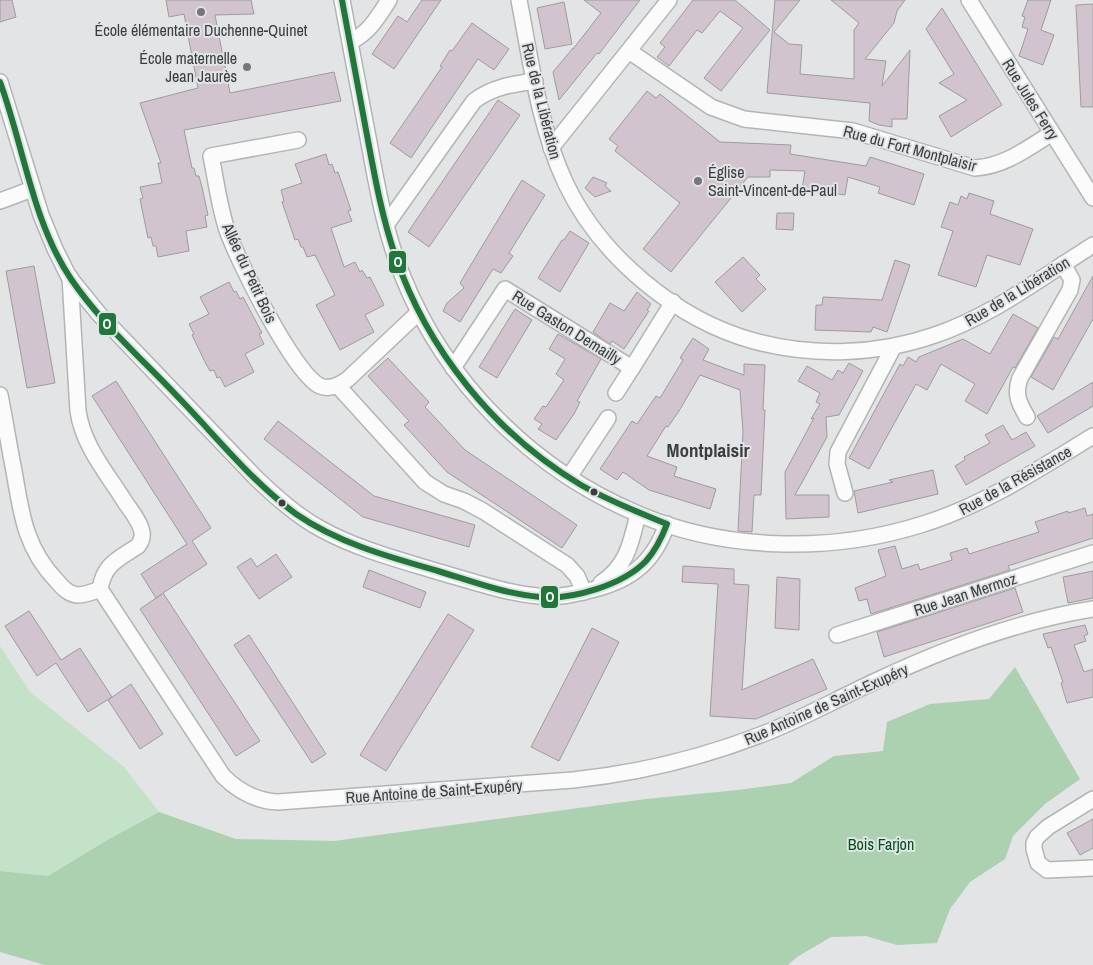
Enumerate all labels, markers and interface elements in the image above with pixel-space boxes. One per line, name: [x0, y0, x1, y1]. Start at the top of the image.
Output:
marker: École élémentaire Duchenne-Quinet: [195, 6, 207, 18]
place label: École élémentaire Duchenne-Quinet: [95, 19, 308, 41]
street label: Rue de la Libération: [517, 41, 567, 161]
place label: École maternelle Jean Jaurès: [139, 47, 237, 87]
street label: Rue Jules Ferry: [997, 54, 1065, 144]
marker: École maternelle Jean Jaurès: [241, 61, 253, 73]
street label: Rue du Fort Montplaisir: [841, 120, 980, 177]
place label: Église Saint-Vincent-de-Paul: [708, 161, 837, 201]
marker: Église Saint-Vincent-de-Paul: [692, 175, 704, 187]
street label: Allée du Petit Bois: [217, 219, 283, 327]
line badge: O: [388, 250, 407, 274]
street label: Rue de la Libération: [960, 251, 1074, 331]
text: O: [394, 253, 403, 271]
street label: Rue Gaston Demailly: [508, 285, 626, 370]
line badge: O: [98, 312, 117, 336]
text: O: [103, 315, 112, 333]
district label: Montplaisir: [666, 437, 750, 463]
street label: Rue de la Résistance: [955, 440, 1075, 520]
unlabelled marker: [589, 487, 599, 497]
unlabelled marker: [277, 498, 287, 508]
street label: Rue Jean Mermoz: [911, 567, 1020, 621]
line badge: O: [540, 585, 559, 609]
text: O: [546, 588, 555, 606]
street label: Rue Antoine de Saint-Exupéry: [741, 658, 912, 750]
street label: Rue Antoine de Saint-Exupéry: [345, 774, 524, 808]
park label: Bois Farjon: [848, 833, 914, 855]

